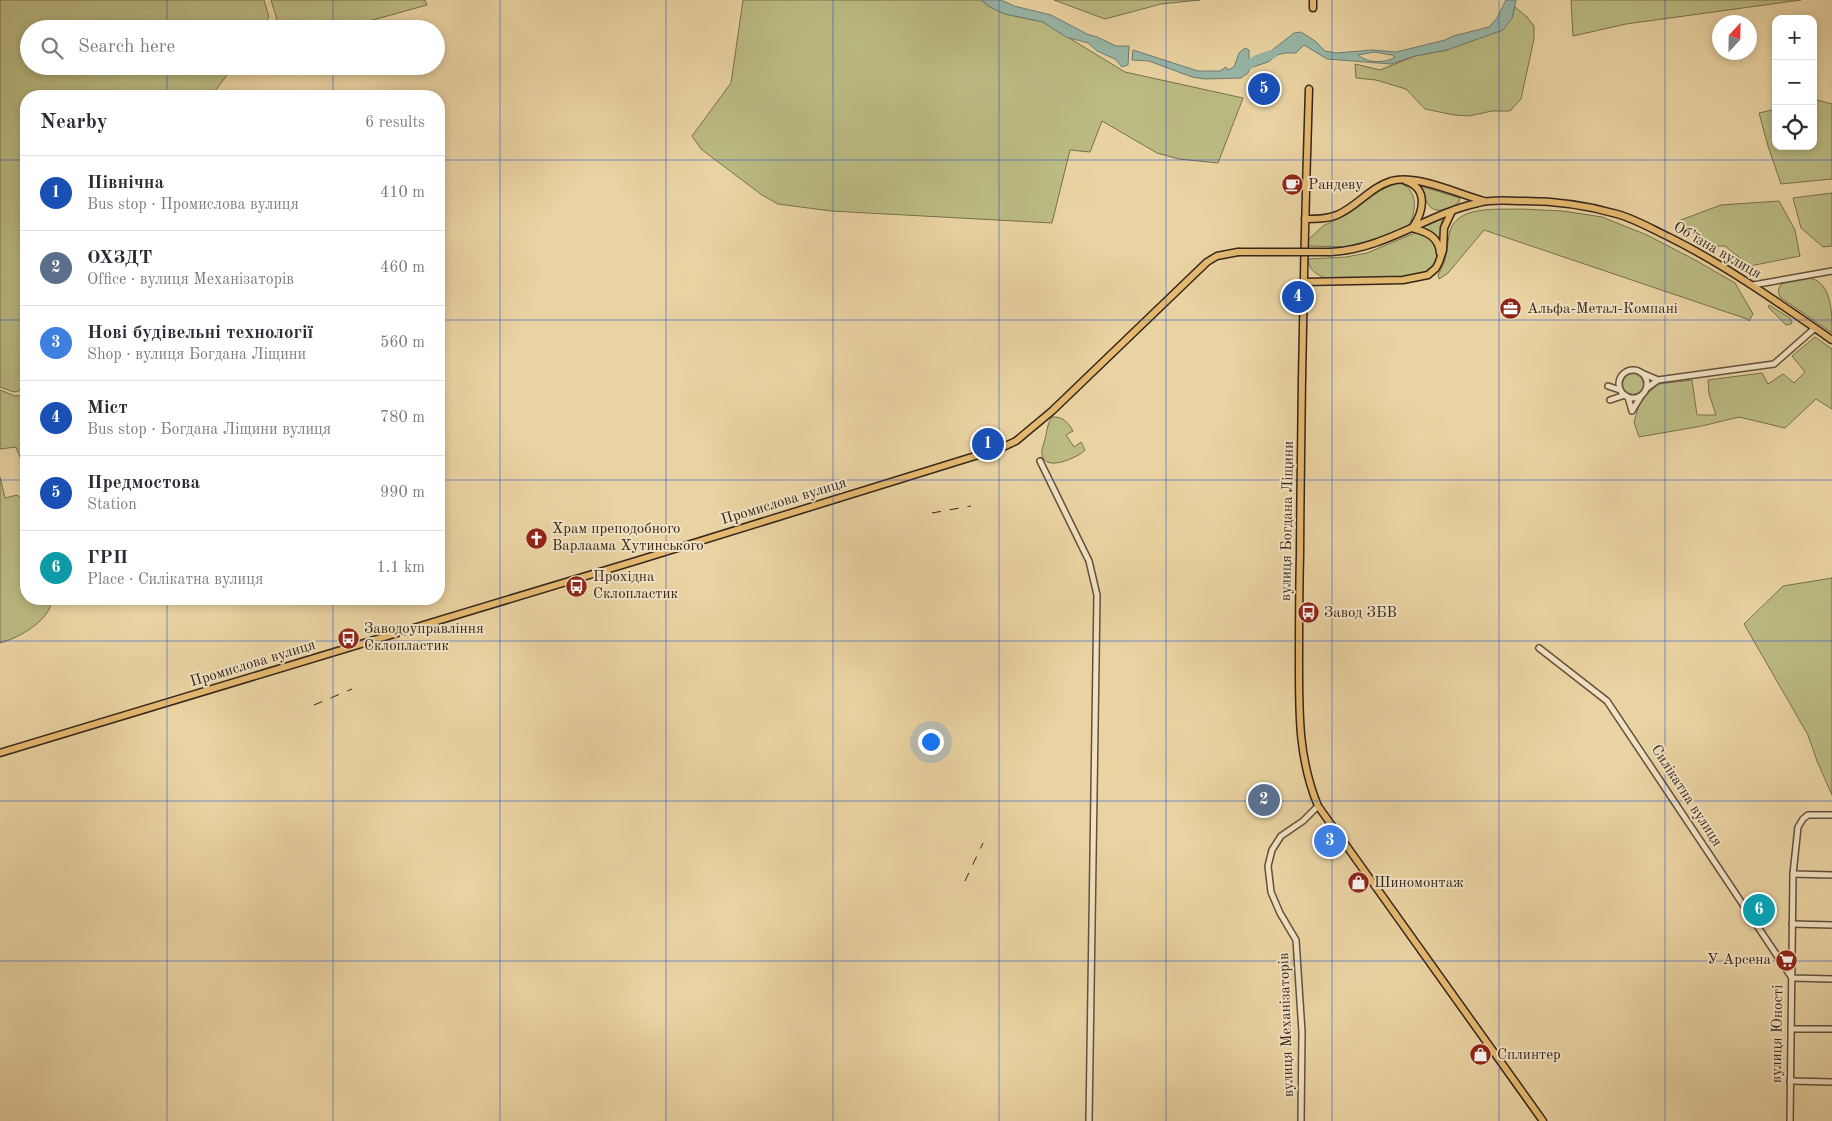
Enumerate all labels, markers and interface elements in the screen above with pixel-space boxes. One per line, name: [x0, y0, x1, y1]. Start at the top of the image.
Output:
north arrow: [1712, 15, 1757, 60]
map controls: [1772, 15, 1817, 150]
button: +: [1772, 15, 1817, 60]
search box: [20, 20, 445, 75]
icon: search: [38, 34, 66, 62]
text: Search here: [78, 38, 175, 57]
button: −: [1772, 60, 1817, 105]
pin: 5: [1248, 70, 1280, 108]
button: locate: [1772, 105, 1817, 150]
text: Nearby: [40, 112, 108, 133]
text: 6 results: [365, 115, 425, 131]
cafe icon: Рандеву: [1280, 173, 1304, 197]
text: Північна: [87, 174, 164, 193]
place label: Рандеву: [1308, 178, 1363, 193]
text: 1: [51, 185, 61, 201]
text: 410 m: [380, 185, 425, 201]
text: Bus stop · Промислова вулиця: [87, 197, 299, 213]
street label: Об’їзна вулиця: [1671, 220, 1764, 282]
text: ОХЗДТ: [87, 249, 152, 268]
text: 2: [51, 260, 61, 276]
text: 460 m: [380, 260, 425, 276]
text: Office · вулиця Механізаторів: [87, 272, 294, 288]
pin: 4: [1282, 278, 1314, 316]
office icon: Альфа-Метал-Компані: [1499, 297, 1523, 321]
place label: Альфа-Метал-Компані: [1527, 302, 1678, 317]
text: Нові будівельні технології: [87, 324, 313, 343]
text: 3: [51, 335, 61, 351]
text: 560 m: [380, 335, 425, 351]
text: Shop · вулиця Богдана Ліщини: [87, 347, 306, 363]
text: Міст: [87, 399, 128, 418]
text: 4: [51, 410, 61, 426]
text: 780 m: [380, 410, 425, 426]
text: Bus stop · Богдана Ліщини вулиця: [87, 422, 331, 438]
pin: 1: [972, 425, 1004, 463]
street label: вулиця Богдана Ліщини: [1279, 441, 1297, 601]
text: Предмостова: [87, 474, 200, 493]
street label: Промислова вулиця: [720, 476, 849, 528]
text: 5: [51, 485, 61, 501]
text: 990 m: [380, 485, 425, 501]
text: Station: [87, 497, 137, 513]
place label: Храм преподобного Варлаама Хутинського: [552, 522, 704, 554]
church icon: Храм преподобного Варлаама Хутинського: [524, 526, 548, 550]
text: ГРП: [87, 549, 128, 568]
text: 6: [51, 560, 61, 576]
text: 1.1 km: [376, 560, 425, 576]
place label: Прохідна Склопластик: [593, 570, 678, 602]
text: Place · Силікатна вулиця: [87, 572, 263, 588]
bus stop icon: Прохідна Склопластик: [565, 574, 589, 598]
bus stop icon: Завод ЗБВ: [1296, 601, 1320, 625]
place label: Завод ЗБВ: [1324, 606, 1397, 621]
place label: Заводоуправління Склопластик: [364, 622, 484, 654]
bus stop icon: Заводоуправління Склопластик: [336, 626, 360, 650]
street label: Промислова вулиця: [189, 638, 318, 690]
your location: [918, 729, 944, 755]
street label: Силікатна вулиця: [1648, 743, 1724, 850]
pin: 2: [1248, 781, 1280, 819]
pin: 3: [1314, 822, 1346, 860]
shop icon: Шиномонтаж: [1346, 871, 1370, 895]
place label: Шиномонтаж: [1374, 876, 1464, 891]
pin: 6: [1743, 891, 1775, 929]
supermarket icon: У Арсена: [1775, 948, 1799, 972]
street label: вулиця Механізаторів: [1277, 952, 1297, 1098]
place label: У Арсена: [1707, 953, 1772, 968]
street label: вулиця Юності: [1770, 985, 1786, 1083]
shop icon: Сплинтер: [1469, 1043, 1493, 1067]
place label: Сплинтер: [1497, 1048, 1561, 1063]

